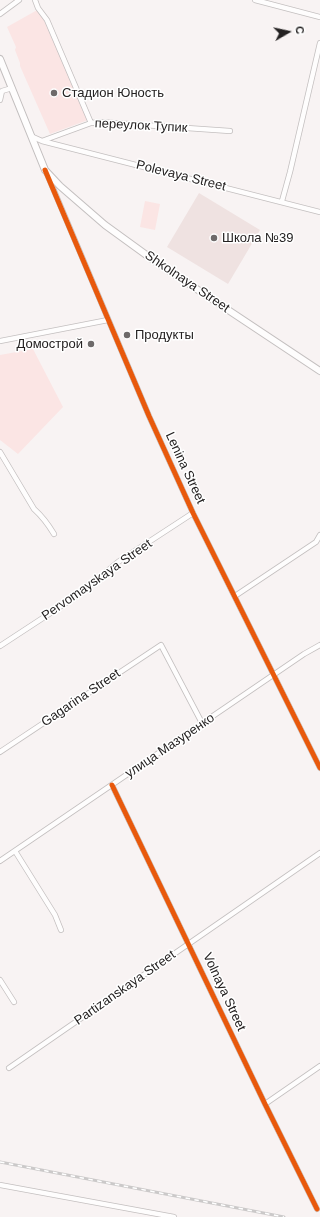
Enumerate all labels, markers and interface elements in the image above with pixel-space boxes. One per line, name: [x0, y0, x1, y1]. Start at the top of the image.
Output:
north arrow: [268, 12, 308, 52]
text: С: [293, 25, 306, 35]
place label: Стадион Юность: [62, 85, 164, 101]
marker: Стадион Юность: [49, 88, 59, 98]
street label: переулок Тупик: [94, 116, 188, 136]
street label: Polevaya Street: [135, 157, 227, 195]
place label: Школа №39: [222, 230, 294, 246]
marker: Школа №39: [209, 233, 219, 243]
street label: Shkolnaya Street: [142, 248, 232, 316]
place label: Продукты: [135, 327, 194, 343]
marker: Продукты: [122, 330, 132, 340]
place label: Домострой: [16, 336, 83, 352]
marker: Домострой: [86, 339, 96, 349]
street label: Lenina Street: [162, 430, 208, 506]
street label: Pervomayskaya Street: [39, 536, 155, 624]
street label: Gagarina Street: [39, 666, 123, 730]
street label: улица Мазуренко: [122, 710, 218, 782]
street label: Partizanskaya Street: [71, 947, 179, 1029]
street label: Volnaya Street: [199, 950, 249, 1034]

